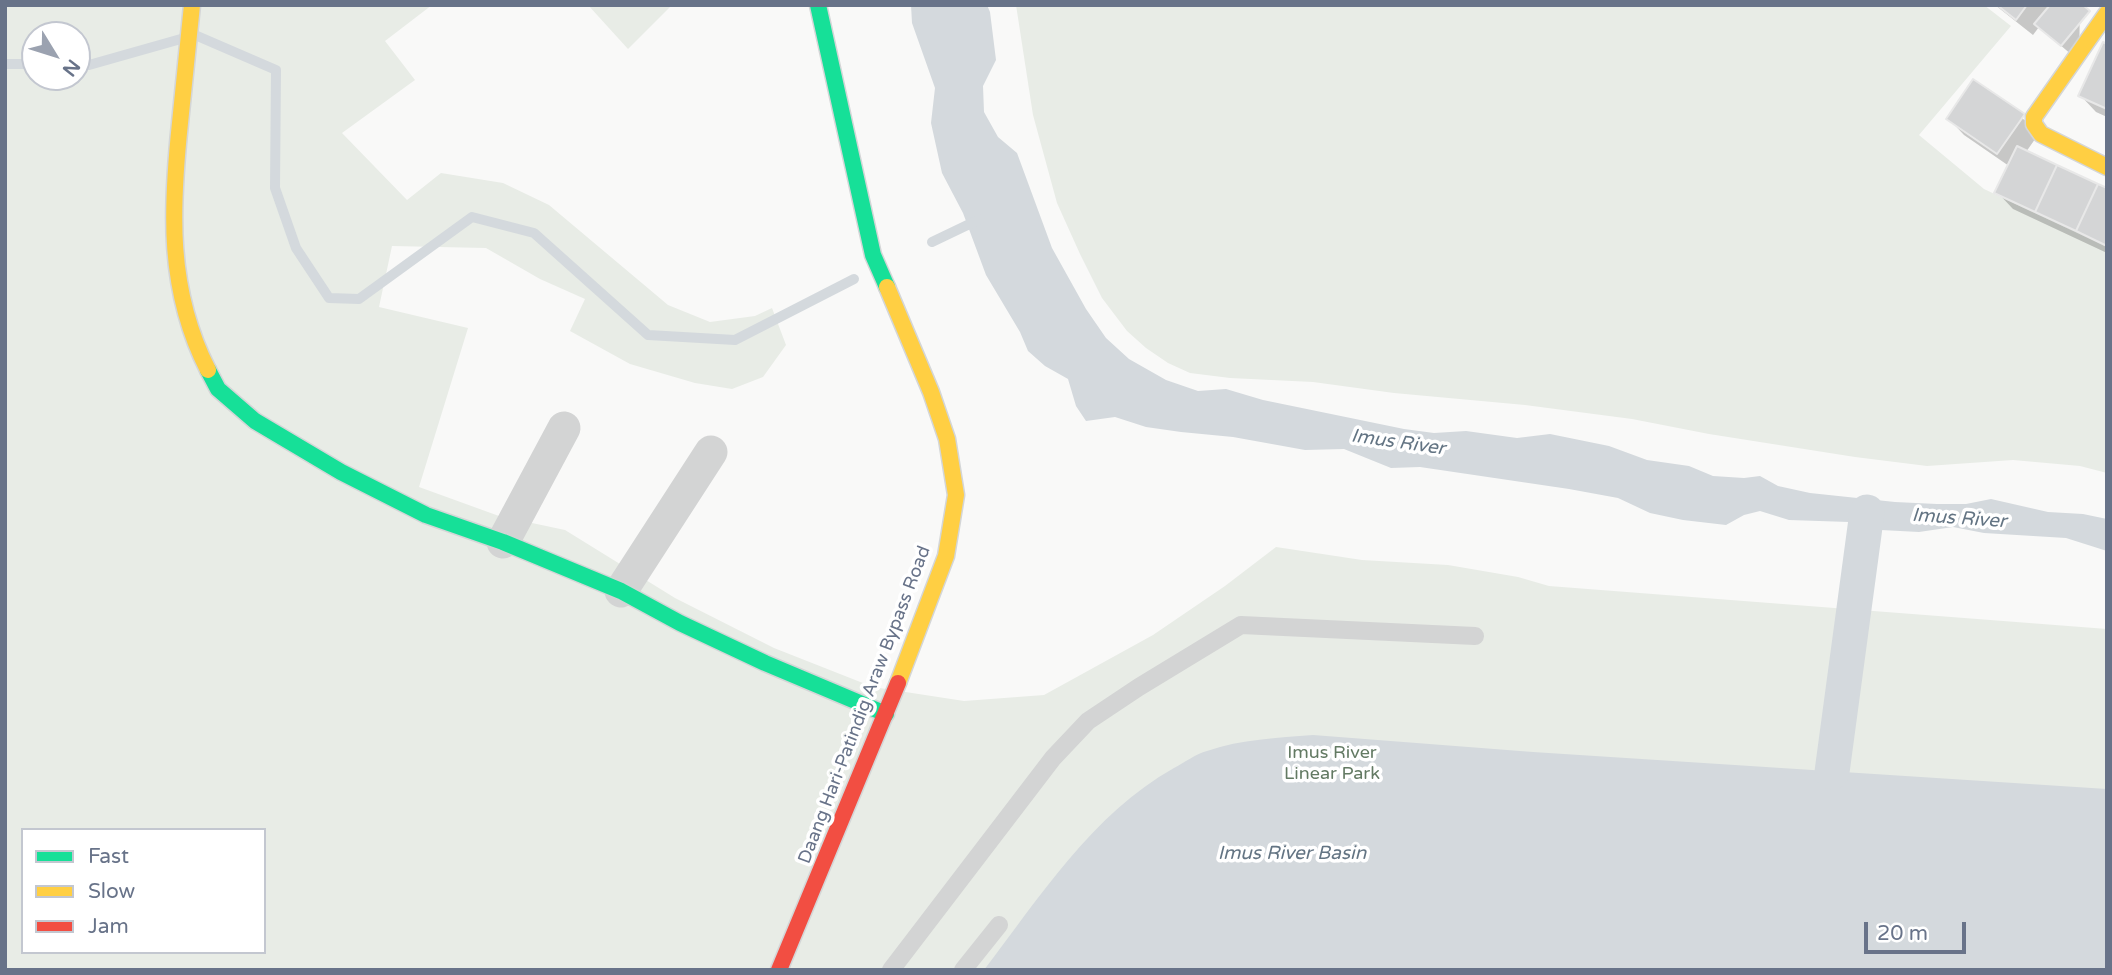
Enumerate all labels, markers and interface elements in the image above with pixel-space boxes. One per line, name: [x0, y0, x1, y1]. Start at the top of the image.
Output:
north arrow: [21, 21, 91, 91]
text: N: [58, 55, 84, 80]
water label: Imus River: [1350, 425, 1446, 461]
water label: Imus River: [1911, 504, 2007, 534]
street label: Daang Hari-Patindig Araw Bypass Road: [794, 543, 936, 867]
park label: Imus River Linear Park: [1284, 742, 1380, 784]
legend: [21, 828, 266, 954]
water label: Imus River Basin: [1218, 843, 1366, 865]
text: Fast: [88, 844, 129, 869]
text: Slow: [88, 879, 135, 904]
scale bar: [1867, 908, 1968, 952]
text: Jam: [88, 914, 129, 939]
text: 20 m: [1877, 921, 1928, 946]

